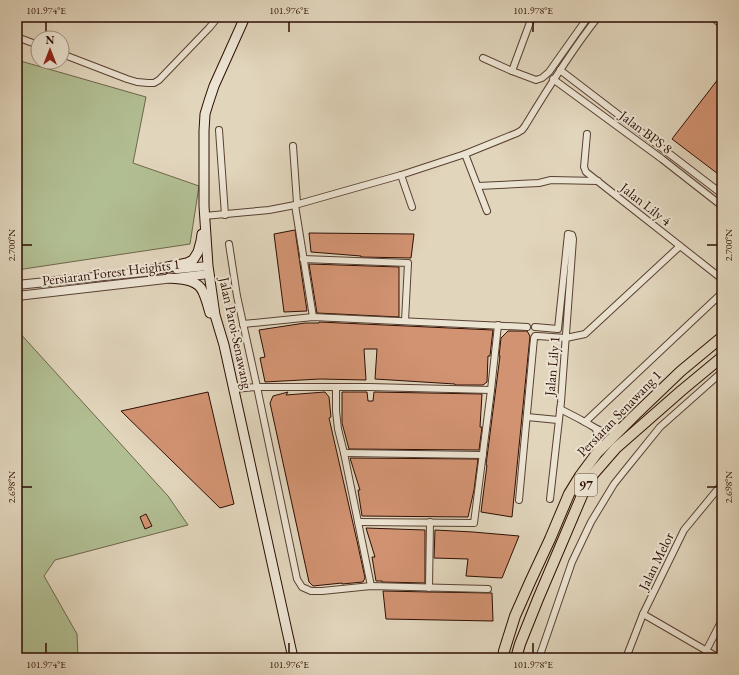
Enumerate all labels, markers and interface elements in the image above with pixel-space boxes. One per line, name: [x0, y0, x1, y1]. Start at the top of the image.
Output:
text: 101.974°E: [26, 4, 66, 17]
text: 101.976°E: [269, 4, 309, 17]
text: 101.978°E: [513, 4, 553, 17]
north arrow: [30, 30, 70, 70]
text: N: [46, 33, 55, 47]
street label: Jalan BPS 8: [615, 106, 676, 158]
street label: Jalan Lily 4: [616, 178, 675, 230]
text: 2.700°N: [5, 229, 18, 261]
text: 2.700°N: [722, 229, 735, 261]
street label: Persiaran Forest Heights 1: [41, 255, 181, 289]
street label: Jalan Paroi-Senawang: [215, 274, 257, 392]
street label: Jalan Lily 1: [540, 335, 564, 398]
street label: Persiaran Senawang 1: [573, 366, 665, 460]
text: 2.698°N: [5, 471, 18, 503]
text: 2.698°N: [722, 471, 735, 503]
road number: 97: [575, 474, 597, 496]
street label: Jalan Melor: [634, 529, 678, 594]
text: 101.974°E: [26, 658, 66, 671]
text: 101.976°E: [269, 658, 309, 671]
text: 101.978°E: [513, 658, 553, 671]

